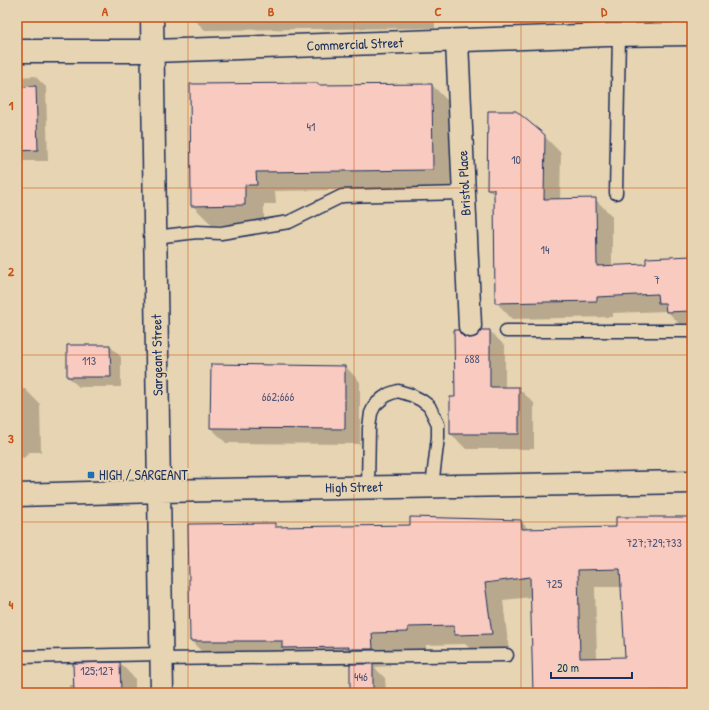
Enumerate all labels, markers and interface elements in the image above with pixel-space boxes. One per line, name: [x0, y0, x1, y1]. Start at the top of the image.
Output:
text: A: [102, 2, 109, 20]
text: B: [268, 2, 275, 20]
text: C: [434, 2, 442, 20]
text: D: [601, 2, 608, 20]
street label: Commercial Street: [306, 32, 404, 55]
text: 1: [9, 96, 14, 114]
house number: 41: [307, 118, 315, 135]
street label: Bristol Place: [452, 149, 475, 216]
house number: 10: [511, 151, 521, 168]
house number: 14: [541, 241, 550, 258]
text: 2: [8, 262, 15, 280]
house number: 7: [654, 271, 660, 288]
street label: Sargeant Street: [146, 314, 168, 396]
house number: 688: [464, 350, 480, 367]
house number: 113: [82, 352, 96, 369]
house number: 662;666: [262, 388, 294, 405]
text: 3: [8, 429, 14, 447]
place label: HIGH / SARGEANT: [99, 465, 188, 484]
marker: HIGH / SARGEANT: [86, 470, 96, 480]
street label: High Street: [325, 476, 383, 498]
house number: 727;729;733: [626, 534, 682, 551]
house number: 725: [546, 575, 562, 592]
text: 4: [9, 595, 14, 613]
scale bar: [551, 654, 632, 680]
text: 20 m: [557, 659, 579, 676]
house number: 125;127: [80, 662, 114, 679]
house number: 446: [354, 668, 368, 685]

